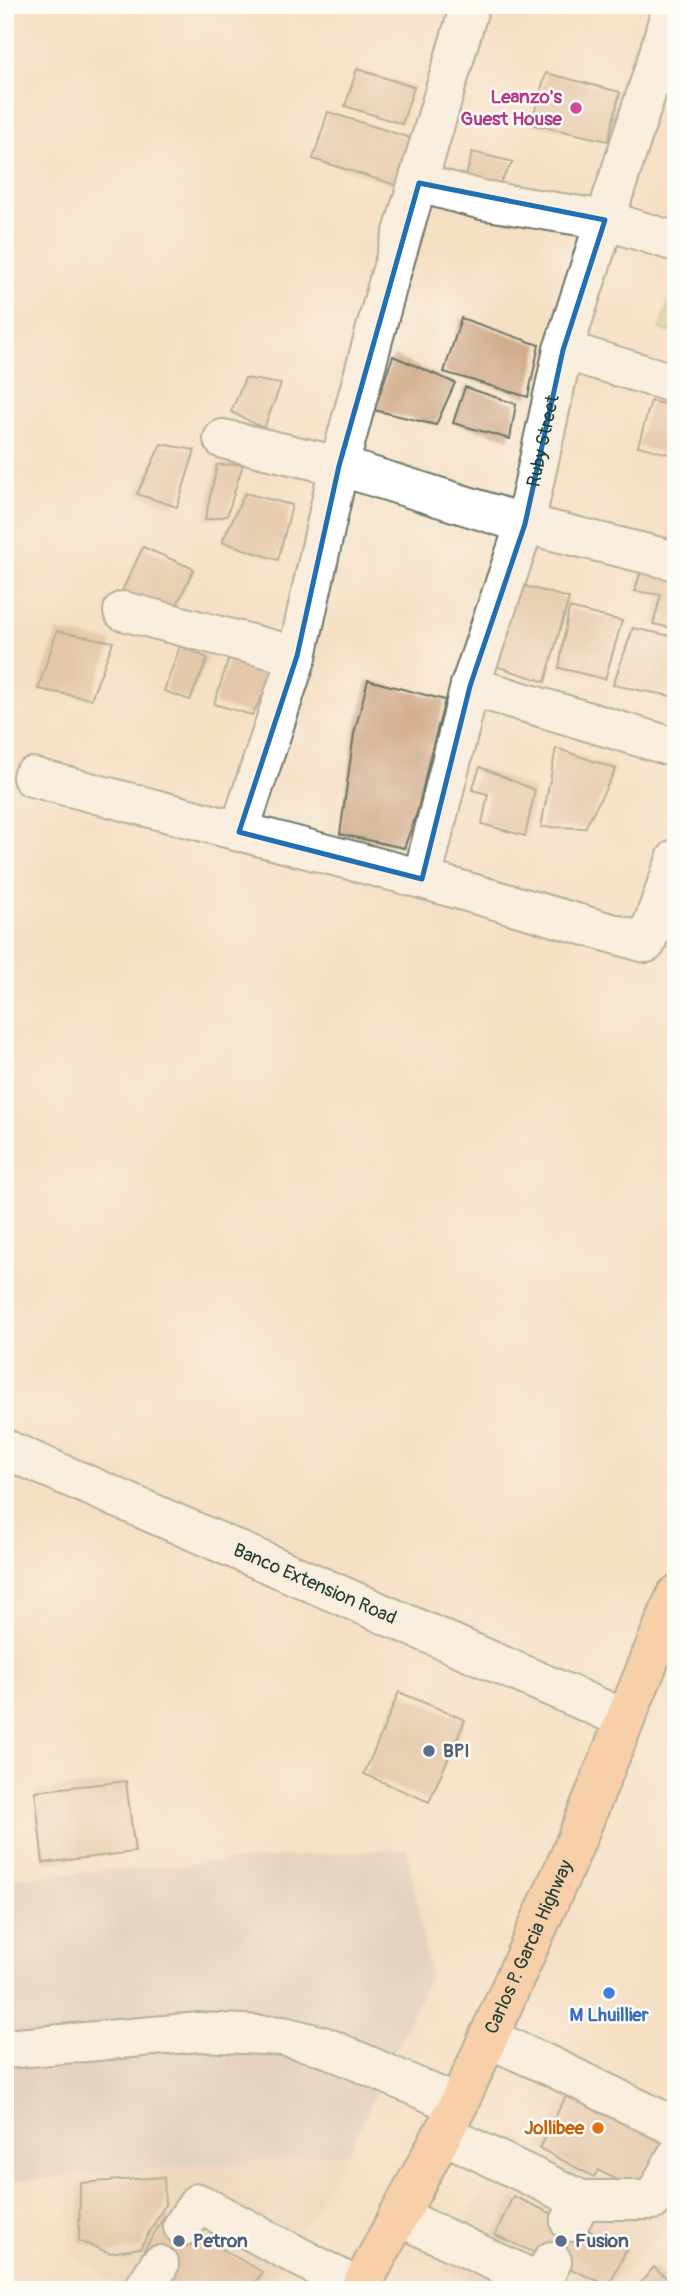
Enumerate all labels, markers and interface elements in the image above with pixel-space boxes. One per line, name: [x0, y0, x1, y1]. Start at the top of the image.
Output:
place label: Leanzo's Guest House: [461, 85, 563, 131]
marker: Leanzo's Guest House: [568, 100, 584, 116]
street label: Ruby Street: [521, 392, 565, 489]
street label: Banco Extension Road: [230, 1538, 400, 1630]
place label: BPI: [443, 1739, 470, 1763]
marker: BPI: [421, 1743, 437, 1759]
street label: Carlos P. Garcia Highway: [479, 1856, 578, 2038]
marker: M Lhuillier: [601, 1985, 617, 2001]
place label: M Lhuillier: [570, 2003, 649, 2027]
place label: Jollibee: [524, 2116, 585, 2140]
marker: Jollibee: [590, 2120, 606, 2136]
place label: Petron: [193, 2229, 248, 2253]
place label: Fusion: [575, 2229, 629, 2253]
marker: Petron: [171, 2233, 187, 2249]
marker: Fusion: [553, 2233, 569, 2249]

